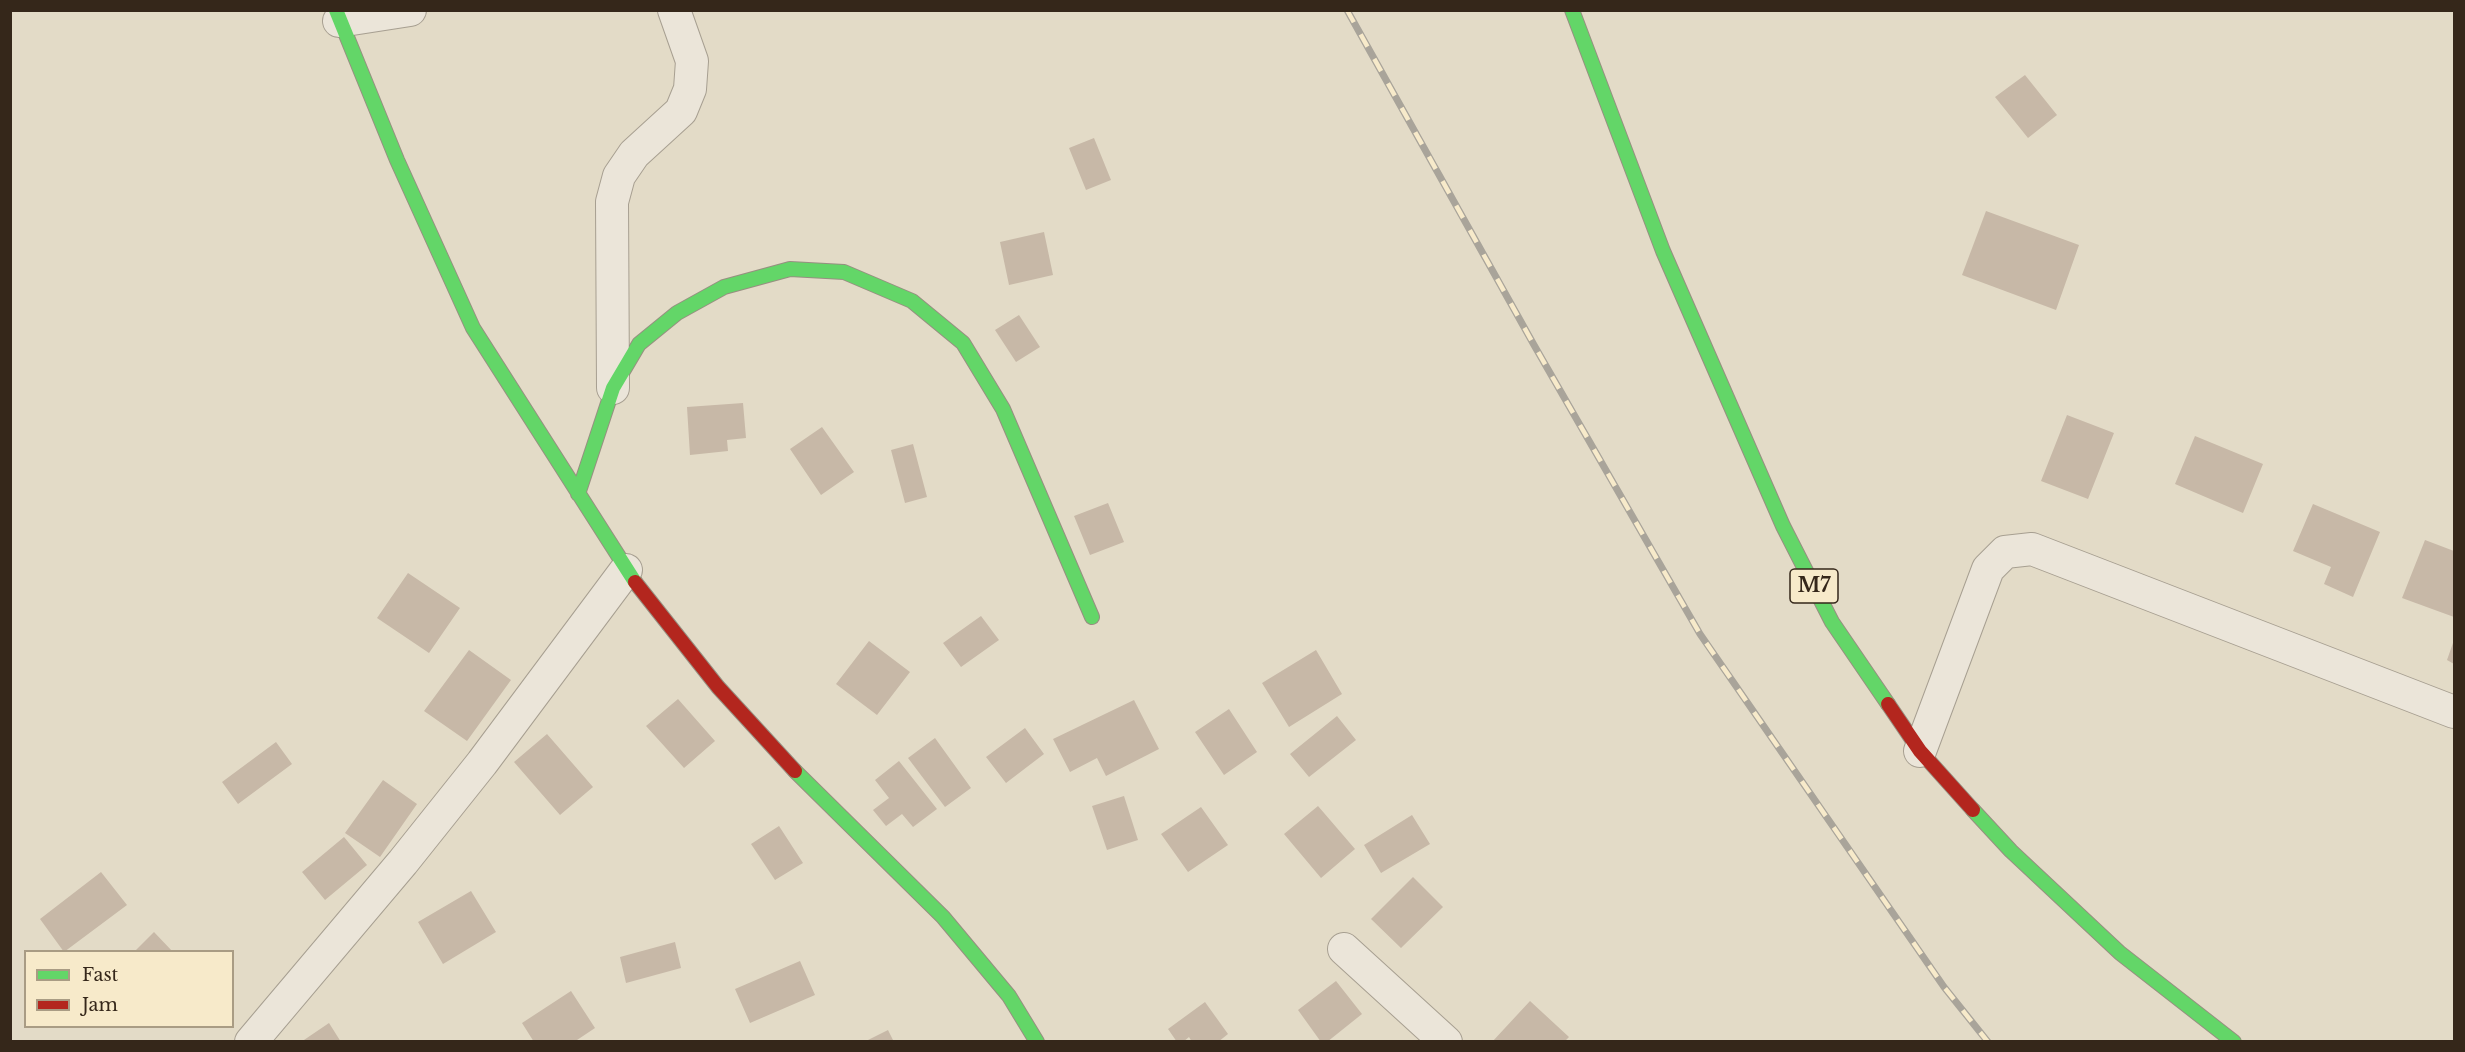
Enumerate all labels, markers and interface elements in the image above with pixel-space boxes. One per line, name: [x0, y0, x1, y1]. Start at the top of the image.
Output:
road number: M7: [1790, 569, 1838, 603]
legend: [24, 950, 234, 1028]
text: Fast: [82, 964, 118, 986]
text: Jam: [82, 994, 118, 1016]

